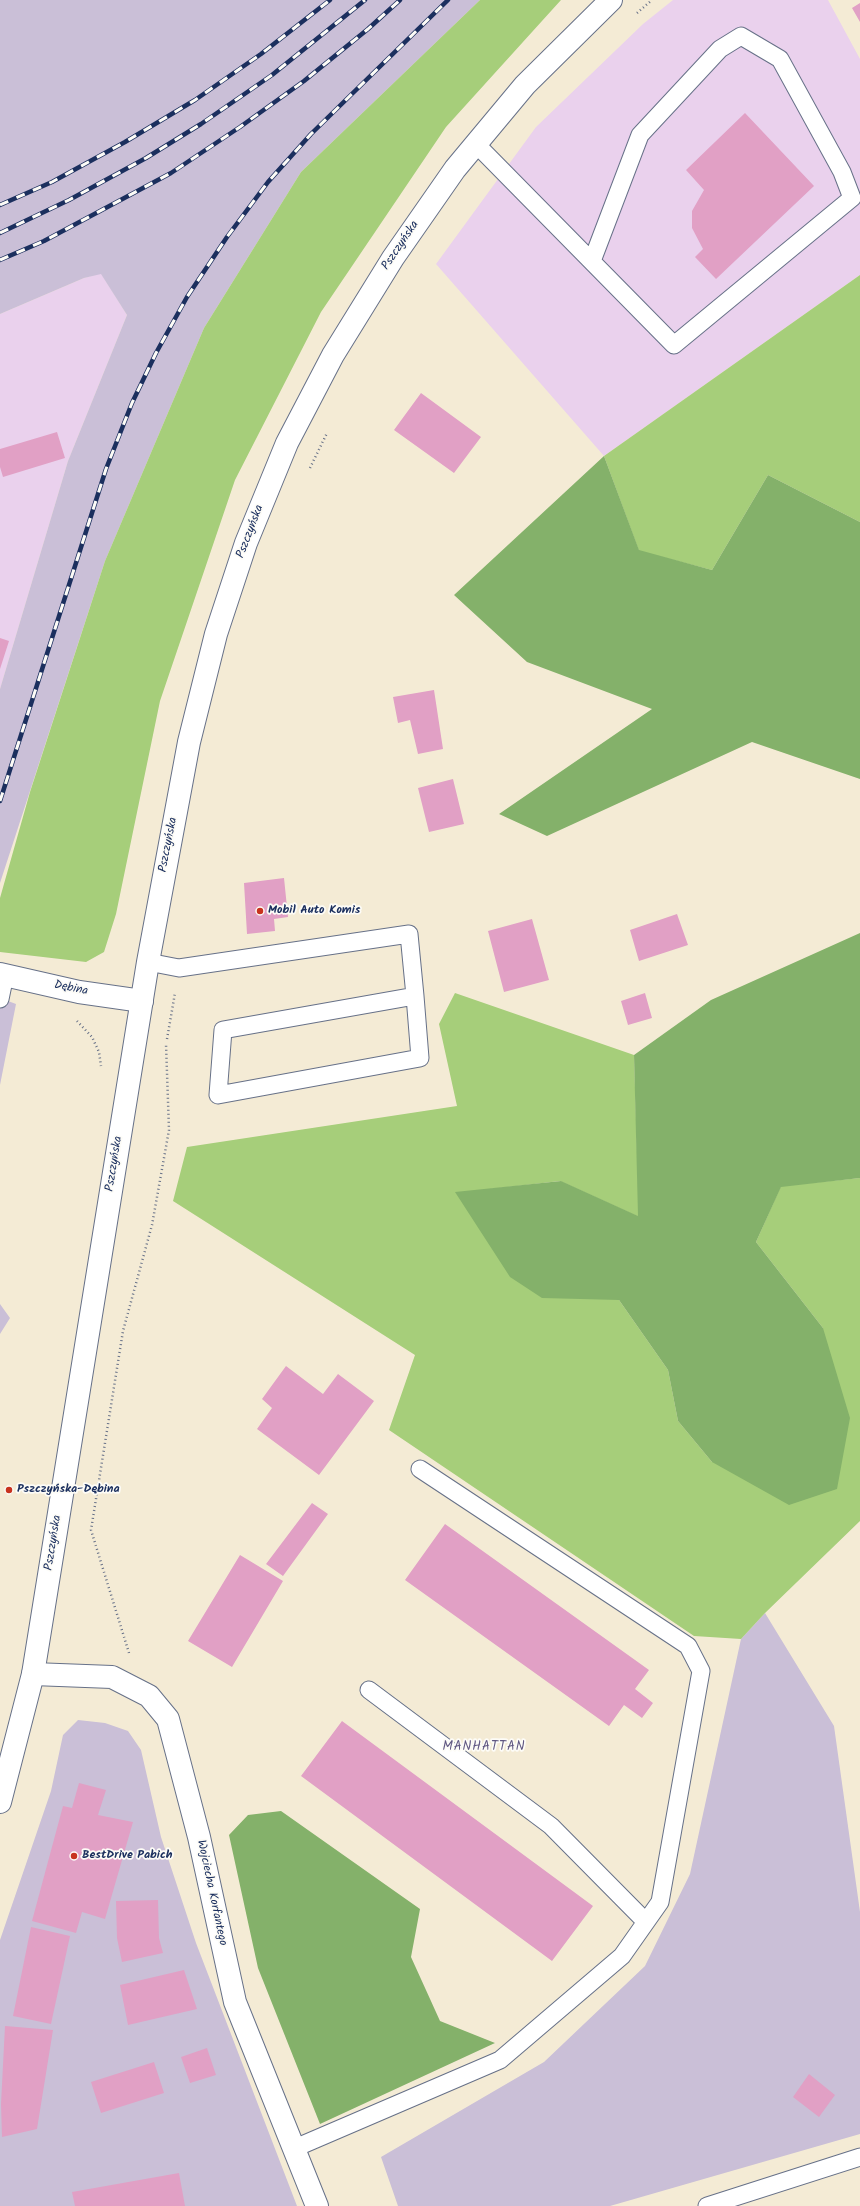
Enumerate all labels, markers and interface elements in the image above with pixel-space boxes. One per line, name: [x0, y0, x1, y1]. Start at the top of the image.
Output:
street label: Pszczyńska: [379, 219, 423, 273]
street label: Pszczyńska: [234, 503, 268, 561]
street label: Pszczyńska: [157, 816, 181, 874]
place label: Mobil Auto Komis: [268, 904, 360, 918]
marker: Mobil Auto Komis: [255, 906, 265, 916]
street label: Dębina: [53, 979, 89, 999]
street label: Pszczyńska: [104, 1135, 126, 1193]
place label: Pszczyńska-Dębina: [17, 1483, 120, 1497]
marker: Pszczyńska-Dębina: [4, 1485, 14, 1495]
street label: Pszczyńska: [43, 1514, 65, 1572]
district label: MANHATTAN: [442, 1740, 526, 1756]
street label: Wojciecha Korfantego: [193, 1839, 229, 1947]
place label: BestDrive Pabich: [82, 1849, 173, 1863]
marker: BestDrive Pabich: [69, 1851, 79, 1861]

